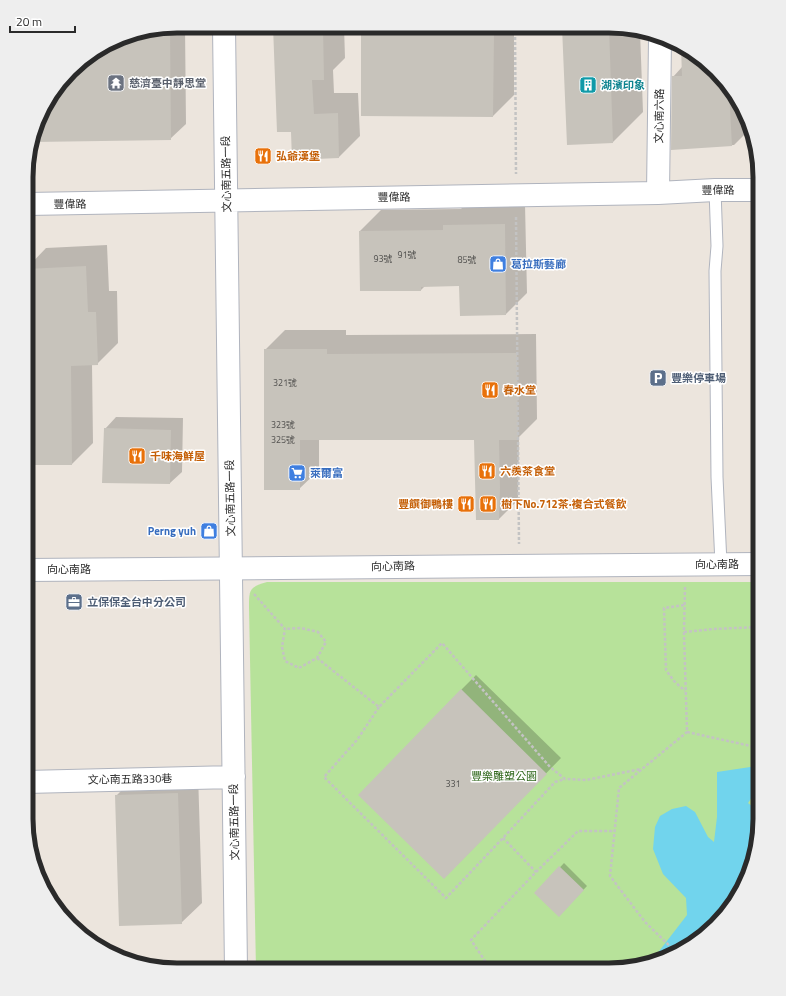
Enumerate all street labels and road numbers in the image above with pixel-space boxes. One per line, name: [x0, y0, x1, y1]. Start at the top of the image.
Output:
street label: 文心南六路: [651, 88, 667, 144]
street label: 文心南五路一段: [217, 135, 235, 213]
street label: 豐偉路: [701, 182, 735, 198]
street label: 豐偉路: [377, 189, 411, 205]
street label: 豐偉路: [53, 196, 87, 212]
street label: 文心南五路一段: [221, 459, 239, 537]
street label: 向心南路: [695, 556, 739, 572]
street label: 向心南路: [371, 558, 415, 574]
street label: 向心南路: [47, 561, 91, 577]
street label: 文心南五路330巷: [88, 770, 172, 788]
street label: 文心南五路一段: [225, 783, 243, 861]

